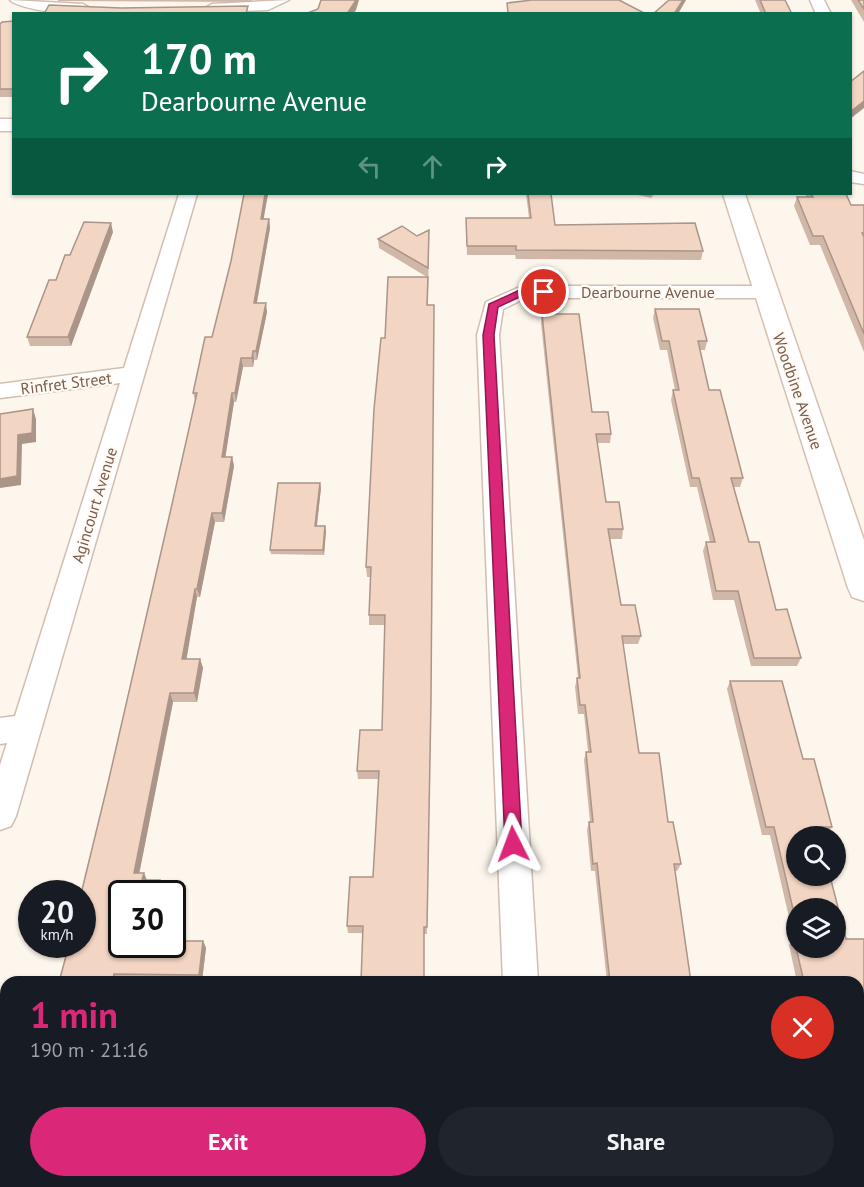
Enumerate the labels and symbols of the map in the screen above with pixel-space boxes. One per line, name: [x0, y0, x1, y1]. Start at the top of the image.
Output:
pin: [518, 266, 569, 317]
street label: Dearbourne Avenue: [581, 282, 715, 302]
street label: Woodbine Avenue: [769, 330, 827, 452]
street label: Rinfret Street: [19, 367, 113, 399]
street label: Agincourt Avenue: [67, 445, 121, 565]
position arrow: [481, 812, 545, 876]
speed limit sign: 30: [108, 880, 186, 958]

